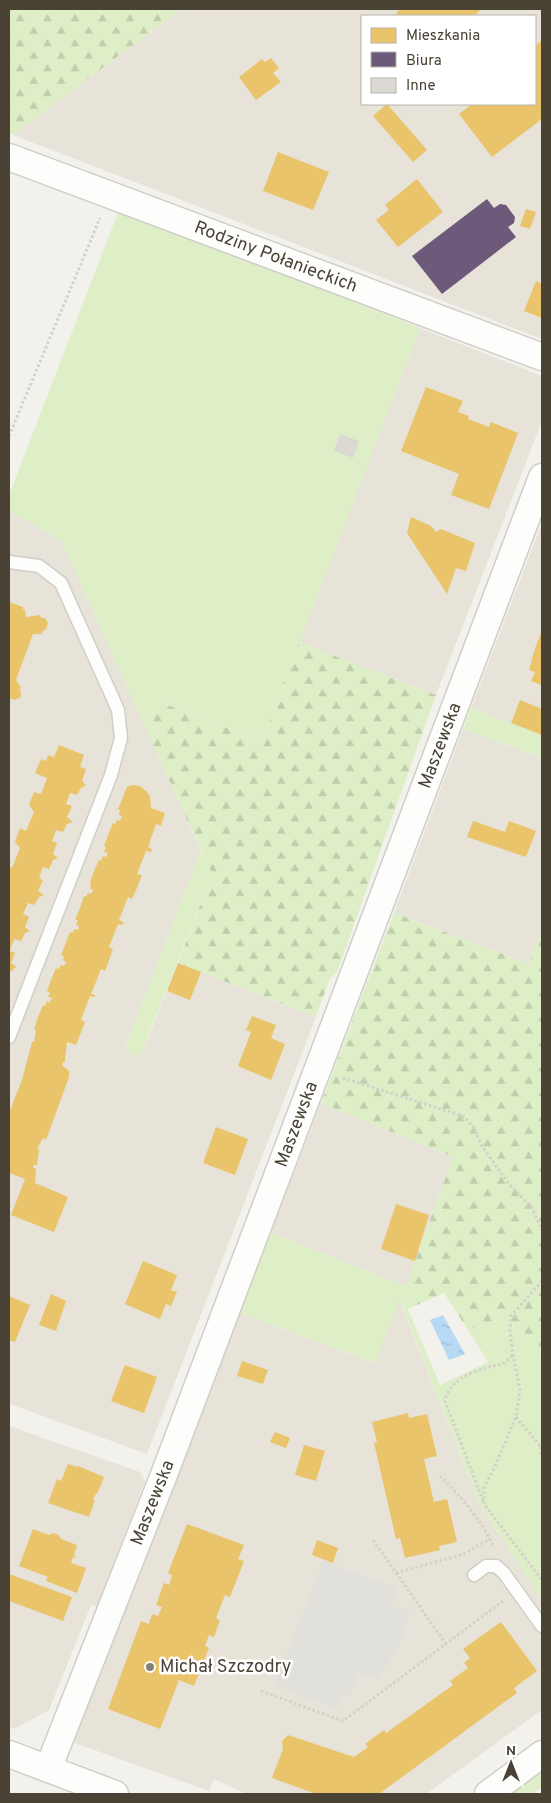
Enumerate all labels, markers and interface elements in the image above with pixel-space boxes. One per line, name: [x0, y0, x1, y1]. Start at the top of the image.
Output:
legend: [361, 15, 536, 105]
text: Mieszkania: [406, 27, 480, 46]
text: Biura: [406, 52, 442, 71]
text: Inne: [406, 77, 436, 96]
street label: Rodziny Połanieckich: [191, 216, 361, 298]
street label: Maszewska: [414, 699, 467, 792]
street label: Maszewska: [270, 1078, 323, 1170]
street label: Maszewska: [126, 1457, 180, 1549]
place label: Michał Szczodry: [160, 1656, 291, 1679]
marker: Michał Szczodry: [144, 1661, 156, 1673]
north arrow: [486, 1738, 536, 1788]
text: N: [506, 1743, 516, 1760]

